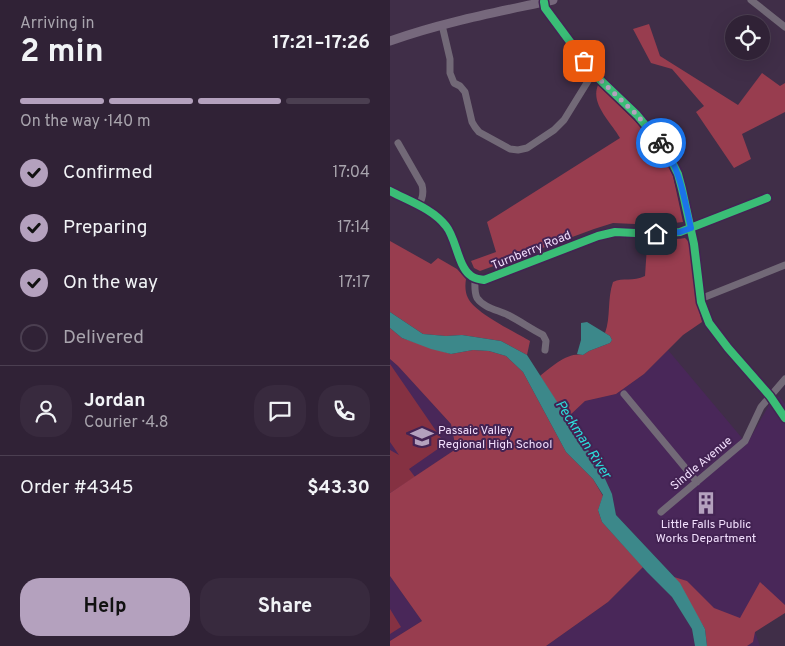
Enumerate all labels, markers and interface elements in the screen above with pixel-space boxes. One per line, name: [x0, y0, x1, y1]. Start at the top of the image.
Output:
text: Arriving in: [20, 14, 95, 34]
map controls: [725, 15, 770, 60]
button: locate: [725, 15, 770, 60]
text: 17:21–17:26: [272, 31, 370, 55]
text: 2 min: [20, 33, 104, 73]
pin: [563, 40, 605, 82]
icon: bag: [570, 47, 598, 75]
text: On the way · 140 m: [20, 112, 151, 132]
courier: [636, 118, 686, 168]
icon: bike: [647, 129, 675, 157]
icon: check: [20, 159, 48, 187]
text: Confirmed: [63, 161, 153, 185]
text: 17:04: [333, 163, 370, 183]
pin: [635, 213, 677, 255]
icon: check: [20, 214, 48, 242]
text: Preparing: [63, 216, 147, 240]
text: 17:14: [337, 218, 370, 238]
icon: home: [642, 220, 670, 248]
street label: Turnberry Road: [489, 228, 574, 274]
icon: check: [20, 269, 48, 297]
text: On the way: [63, 271, 158, 295]
text: 17:17: [339, 273, 370, 293]
text: Delivered: [63, 326, 144, 350]
button: person: [20, 385, 72, 437]
button: chat: [254, 385, 306, 437]
button: phone: [318, 385, 370, 437]
text: Jordan: [84, 389, 146, 413]
water label: Peckman River: [551, 397, 615, 484]
text: Courier · 4.8: [84, 413, 168, 433]
place label: Passaic Valley Regional High School: [438, 423, 552, 453]
school or university icon: Passaic Valley Regional High School: [409, 424, 435, 450]
street label: Sindle Avenue: [667, 433, 736, 494]
text: Order #4345: [20, 476, 134, 500]
text: $43.30: [307, 476, 370, 500]
building icon: Little Falls Public Works Department: [693, 490, 719, 516]
place label: Little Falls Public Works Department: [656, 517, 756, 547]
button: Help: [20, 578, 190, 636]
button: Share: [200, 578, 370, 636]

